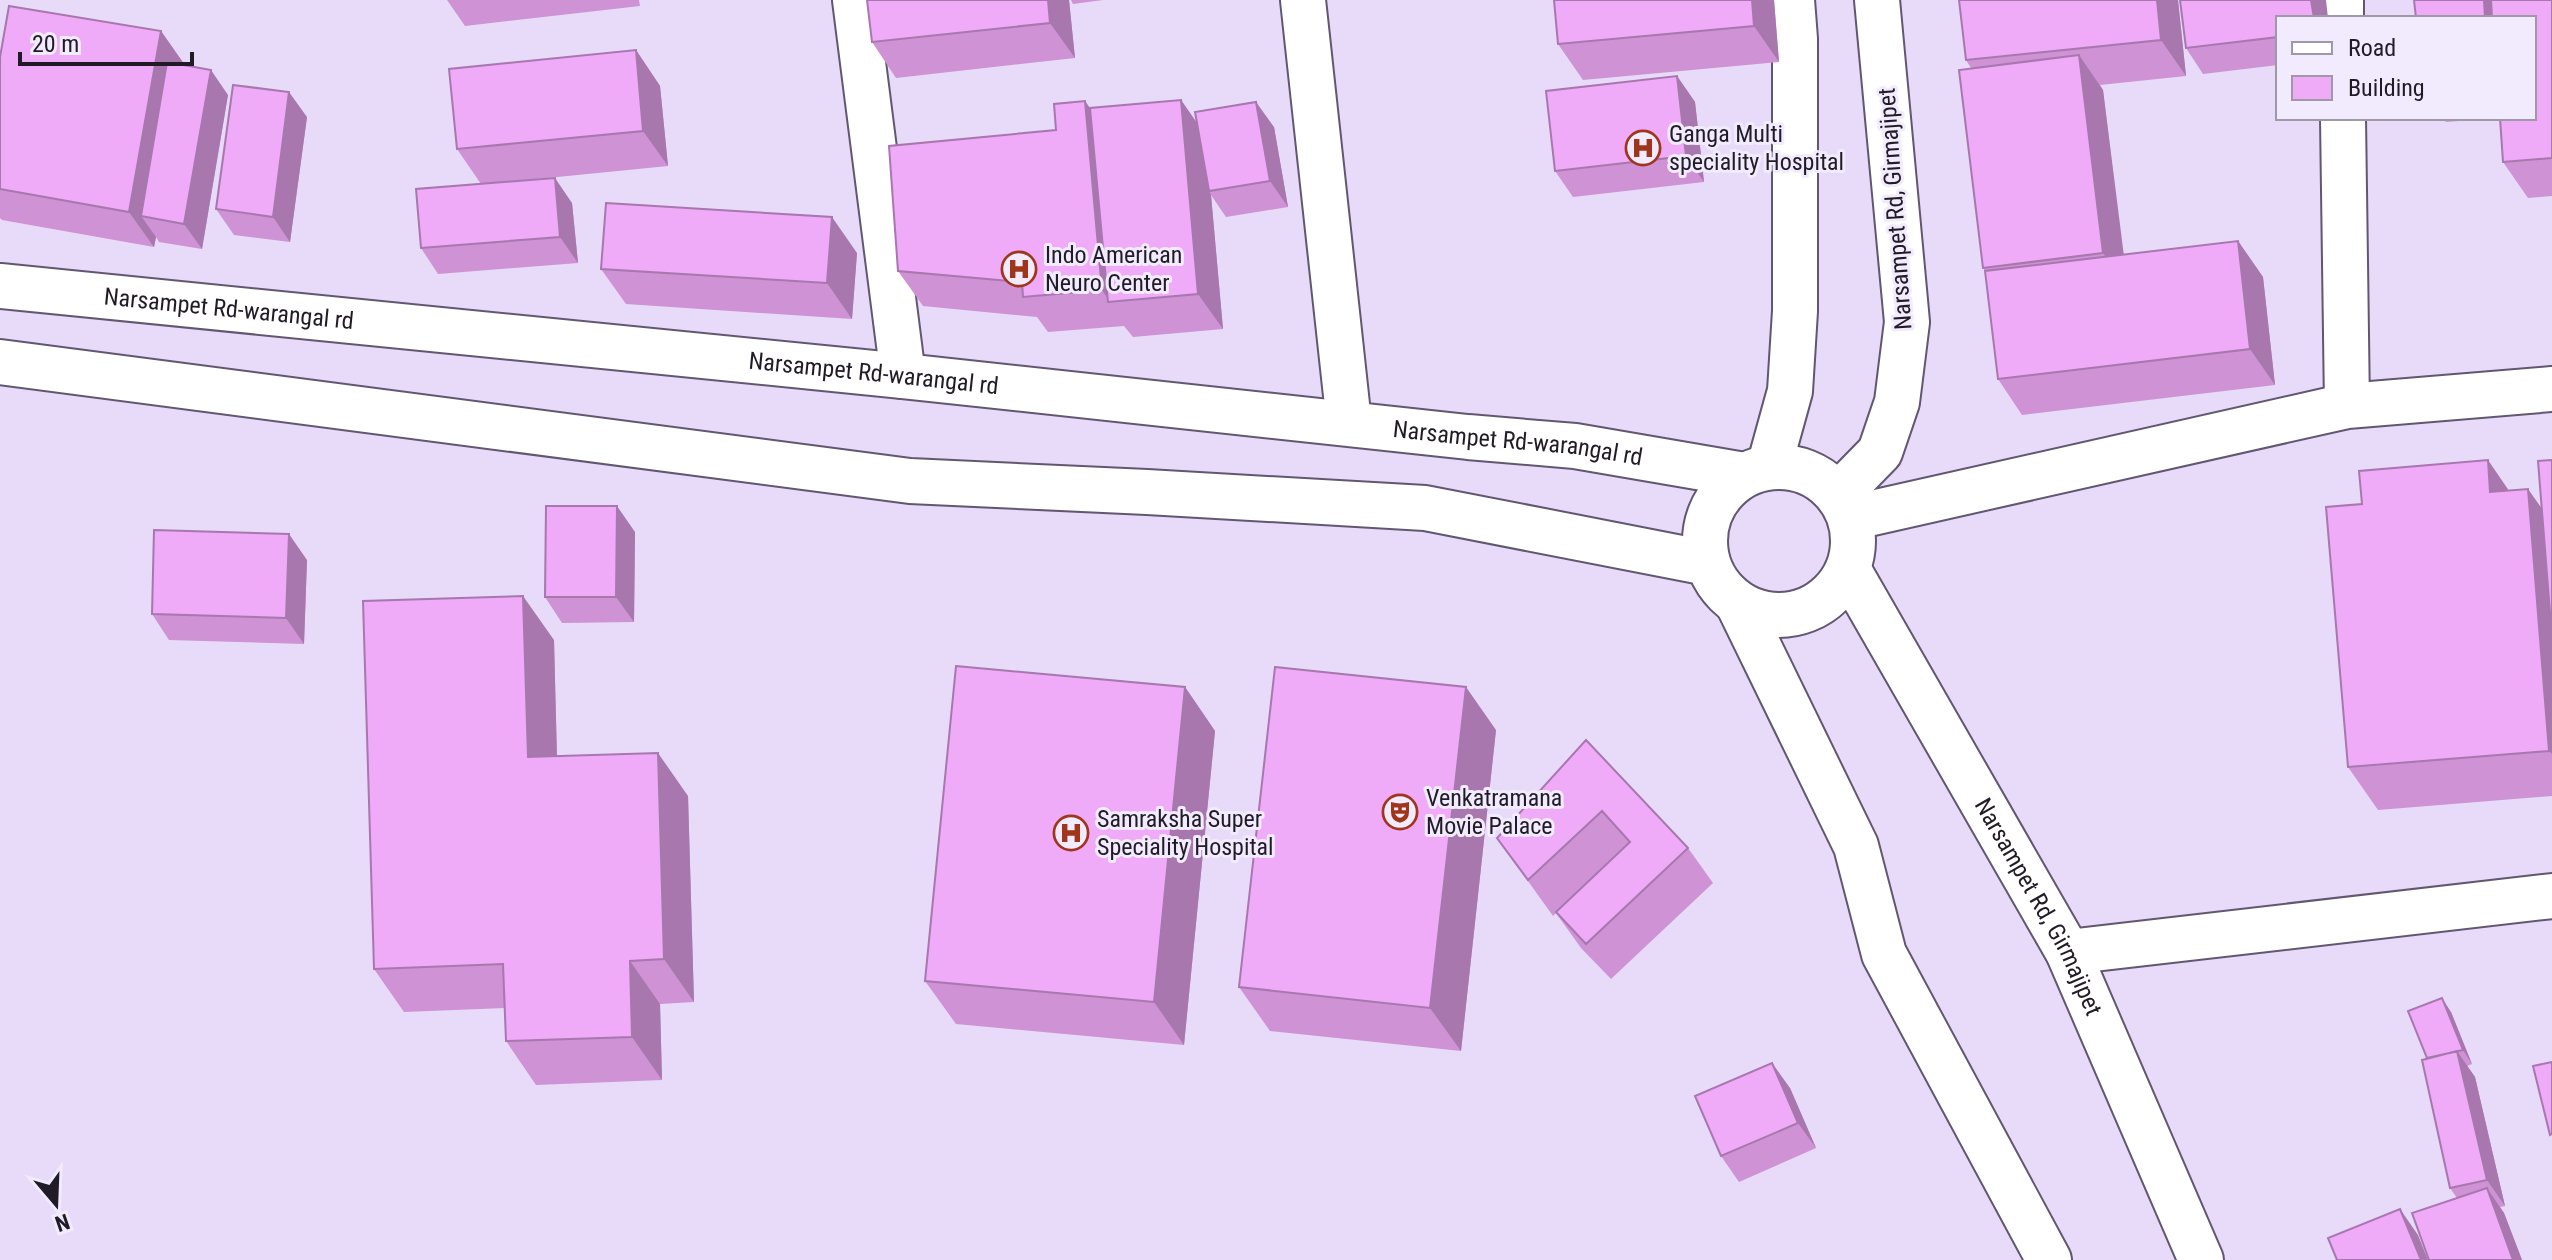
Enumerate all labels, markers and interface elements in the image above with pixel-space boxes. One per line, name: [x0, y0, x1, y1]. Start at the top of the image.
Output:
scale bar: [20, 16, 192, 66]
legend: [2276, 16, 2536, 120]
text: 20 m: [32, 30, 79, 58]
text: Road: [2348, 34, 2396, 62]
text: Building: [2348, 74, 2425, 102]
street label: Narsampet Rd, Girmajipet: [1873, 87, 1917, 331]
place label: Ganga Multi speciality Hospital: [1669, 120, 1844, 176]
hospital icon: Ganga Multi speciality Hospital: [1624, 129, 1662, 167]
place label: Indo American Neuro Center: [1045, 241, 1182, 297]
hospital icon: Indo American Neuro Center: [1000, 250, 1038, 288]
street label: Narsampet Rd-warangal rd: [103, 282, 355, 335]
street label: Narsampet Rd-warangal rd: [747, 347, 1000, 400]
street label: Narsampet Rd-warangal rd: [1392, 415, 1645, 471]
place label: Venkatramana Movie Palace: [1426, 784, 1562, 840]
theatre icon: Venkatramana Movie Palace: [1381, 793, 1419, 831]
street label: Narsampet Rd, Girmajipet: [1969, 793, 2108, 1020]
place label: Samraksha Super Speciality Hospital: [1097, 805, 1274, 861]
hospital icon: Samraksha Super Speciality Hospital: [1052, 814, 1090, 852]
north arrow: [16, 1164, 96, 1244]
text: N: [52, 1208, 73, 1236]

